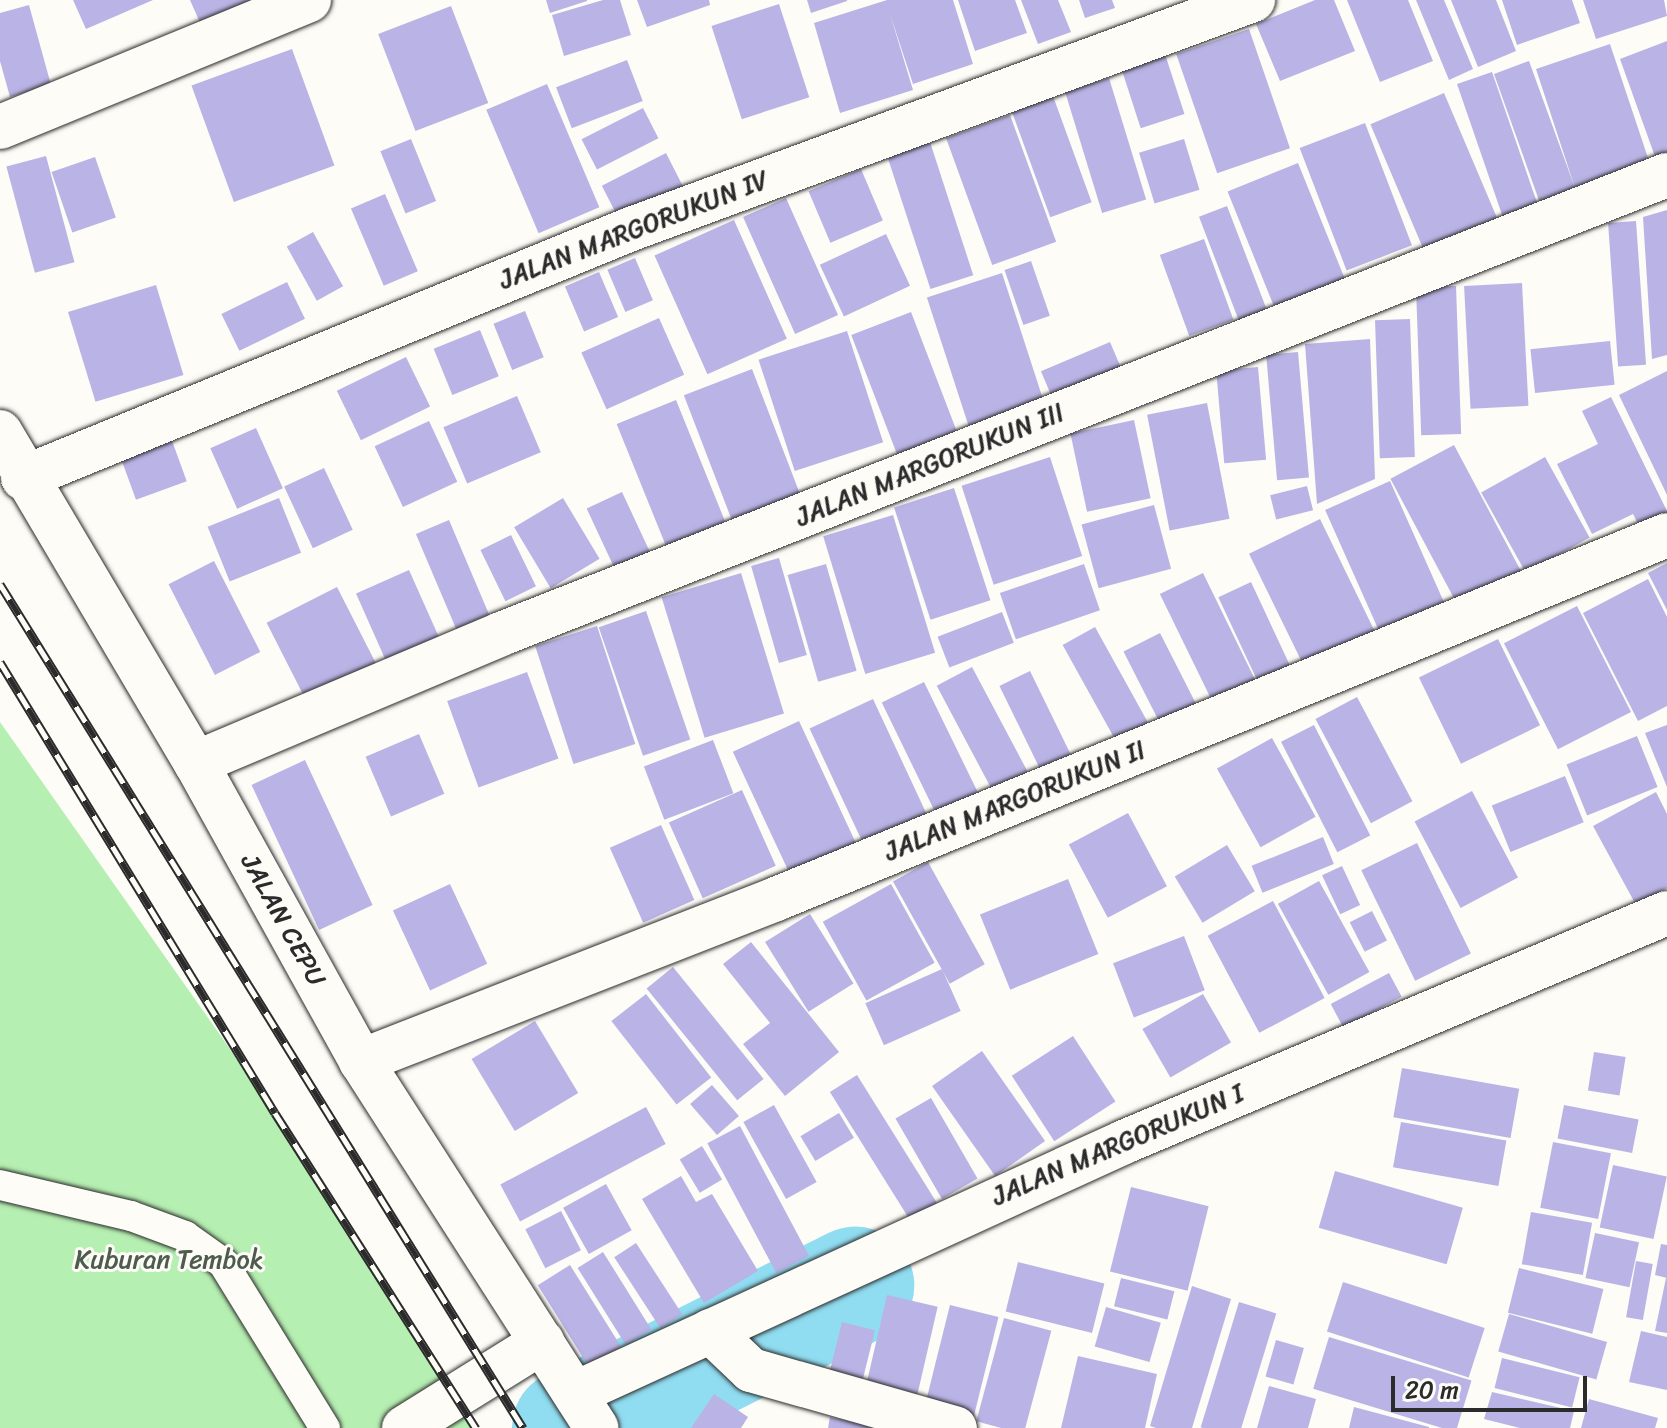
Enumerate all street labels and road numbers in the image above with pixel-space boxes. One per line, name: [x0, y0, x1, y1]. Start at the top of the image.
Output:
street label: JALAN MARGORUKUN IV: [495, 164, 773, 296]
street label: JALAN MARGORUKUN III: [791, 397, 1069, 533]
street label: JALAN MARGORUKUN II: [880, 734, 1150, 868]
street label: JALAN CEPU: [234, 849, 332, 991]
street label: JALAN MARGORUKUN I: [987, 1078, 1249, 1212]

